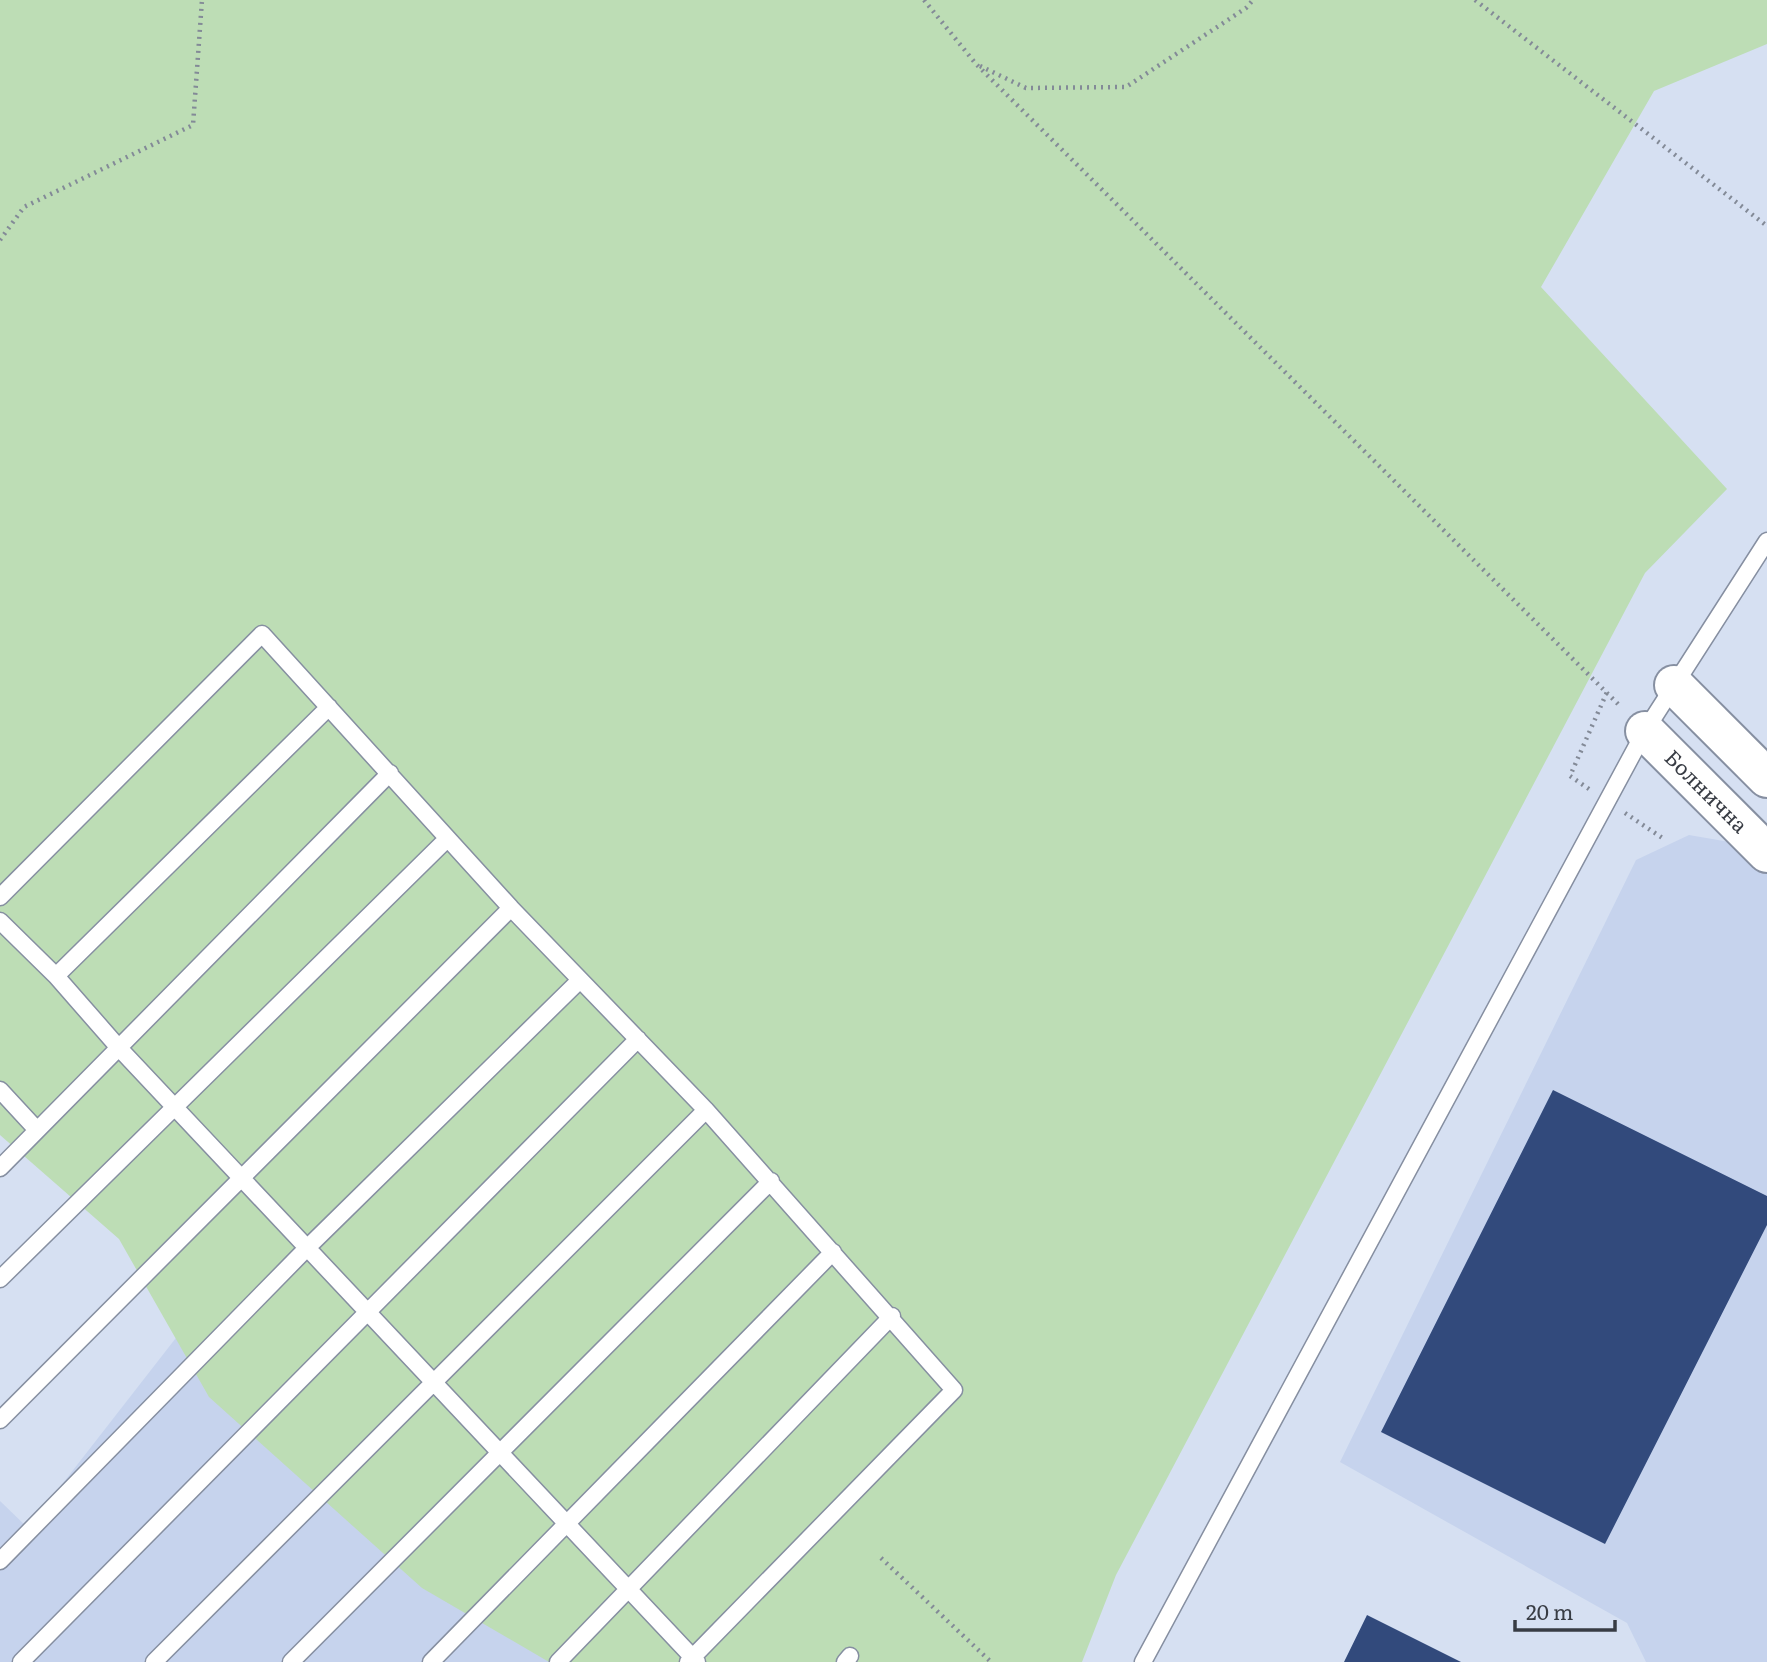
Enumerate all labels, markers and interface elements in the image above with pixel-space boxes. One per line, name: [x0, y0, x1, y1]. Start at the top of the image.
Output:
street label: Болнична: [1659, 741, 1757, 839]
scale bar: [1515, 1588, 1615, 1632]
text: 20 m: [1526, 1595, 1573, 1626]

